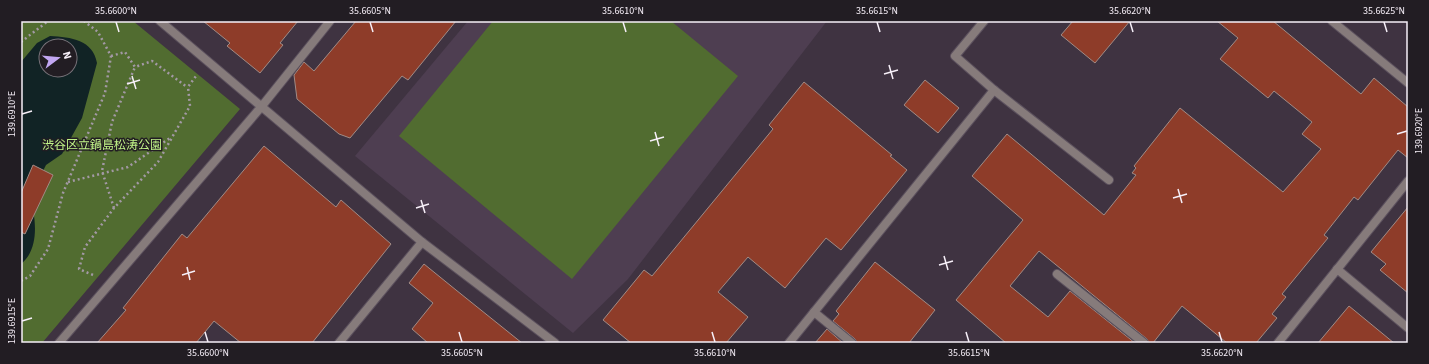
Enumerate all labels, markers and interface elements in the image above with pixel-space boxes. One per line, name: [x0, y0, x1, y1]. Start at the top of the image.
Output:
text: 35.6600°N: [95, 4, 137, 18]
text: 35.6605°N: [349, 4, 391, 18]
text: 35.6610°N: [602, 4, 644, 18]
text: 35.6615°N: [856, 4, 898, 18]
text: 35.6620°N: [1109, 4, 1151, 18]
text: 35.6625°N: [1363, 4, 1405, 18]
north arrow: [38, 38, 78, 78]
text: N: [59, 50, 75, 61]
text: 139.6910°E: [5, 91, 19, 137]
text: 139.6920°E: [1412, 108, 1426, 154]
park label: 渋谷区立鍋島松涛公園: [42, 137, 162, 154]
text: 139.6915°E: [5, 298, 19, 344]
text: 35.6600°N: [187, 346, 229, 360]
text: 35.6605°N: [441, 346, 483, 360]
text: 35.6610°N: [694, 346, 736, 360]
text: 35.6615°N: [948, 346, 990, 360]
text: 35.6620°N: [1201, 346, 1243, 360]

